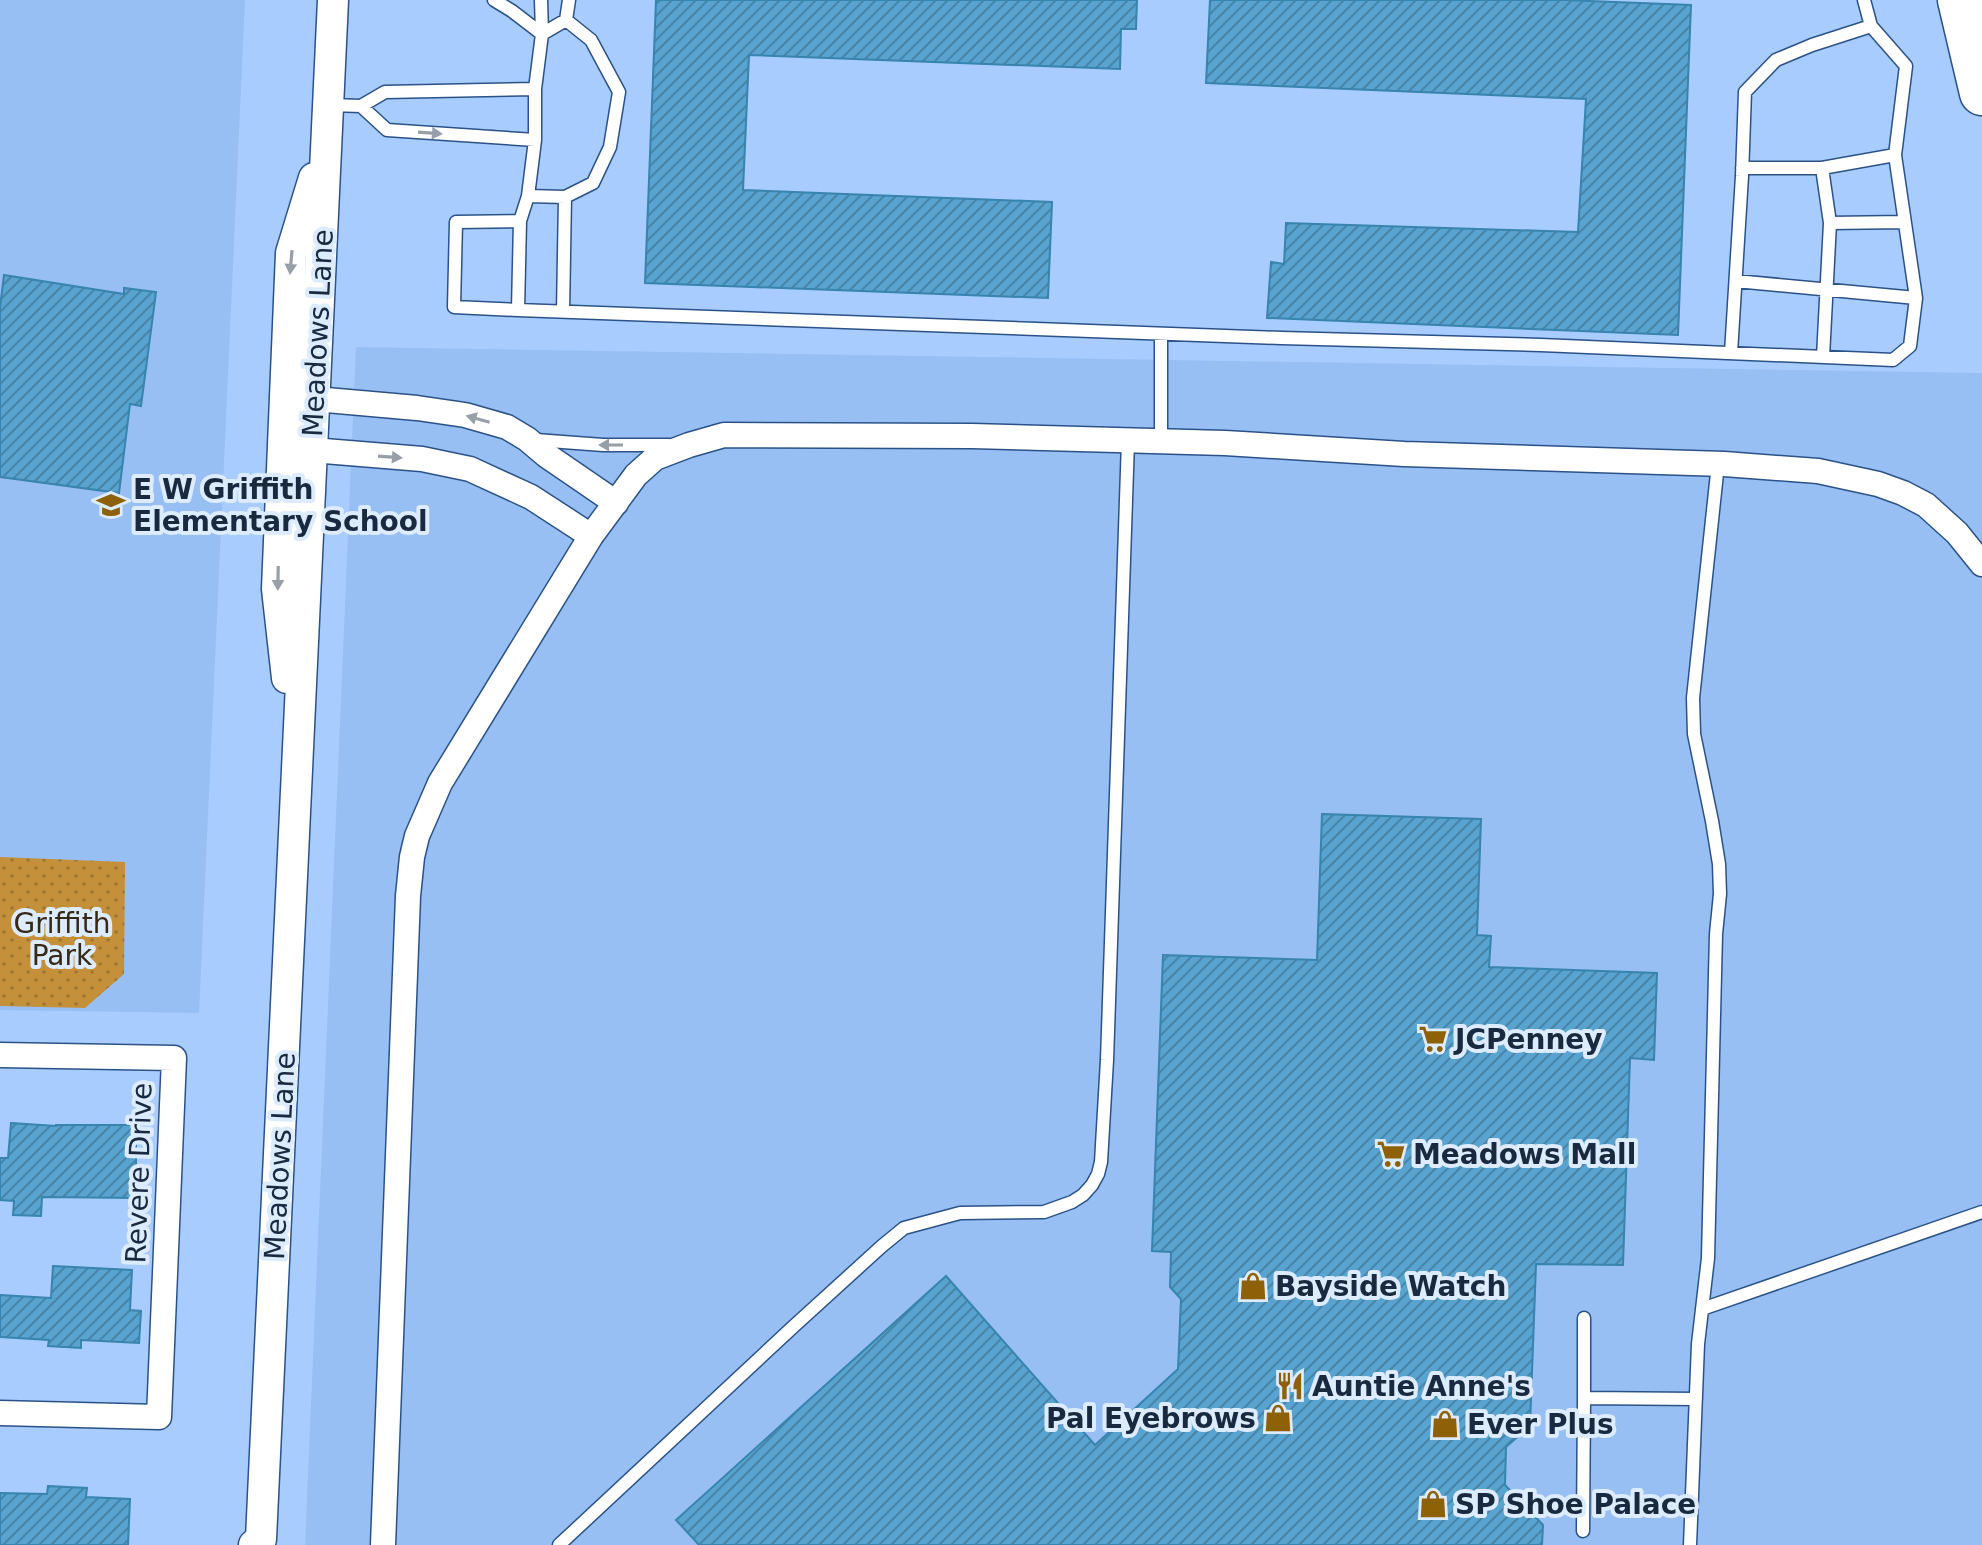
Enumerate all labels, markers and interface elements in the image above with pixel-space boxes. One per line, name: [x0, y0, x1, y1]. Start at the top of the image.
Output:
one-way arrow: [418, 127, 443, 140]
street label: Meadows Lane: [296, 228, 340, 438]
one-way arrow: [284, 250, 297, 275]
one-way arrow: [466, 413, 491, 425]
one-way arrow: [598, 439, 623, 451]
one-way arrow: [378, 451, 403, 464]
place label: E W Griffith Elementary School: [133, 473, 428, 538]
school or university icon: E W Griffith Elementary School: [96, 490, 126, 520]
one-way arrow: [271, 566, 284, 591]
park label: Griffith Park: [14, 907, 110, 972]
place label: JCPenney: [1453, 1023, 1603, 1056]
supermarket icon: JCPenney: [1418, 1024, 1448, 1054]
street label: Meadows Lane: [258, 1051, 302, 1261]
street label: Revere Drive: [119, 1082, 159, 1264]
place label: Meadows Mall: [1413, 1138, 1636, 1171]
supermarket icon: Meadows Mall: [1376, 1139, 1406, 1169]
place label: Bayside Watch: [1275, 1270, 1506, 1303]
shop icon: Bayside Watch: [1238, 1271, 1268, 1301]
place label: Auntie Anne's: [1312, 1370, 1531, 1403]
restaurant icon: Auntie Anne's: [1275, 1371, 1305, 1401]
place label: Pal Eyebrows: [1046, 1402, 1256, 1435]
shop icon: Pal Eyebrows: [1263, 1403, 1293, 1433]
place label: Ever Plus: [1467, 1408, 1614, 1441]
shop icon: Ever Plus: [1430, 1409, 1460, 1439]
place label: SP Shoe Palace: [1455, 1488, 1696, 1521]
shop icon: SP Shoe Palace: [1418, 1489, 1448, 1519]

